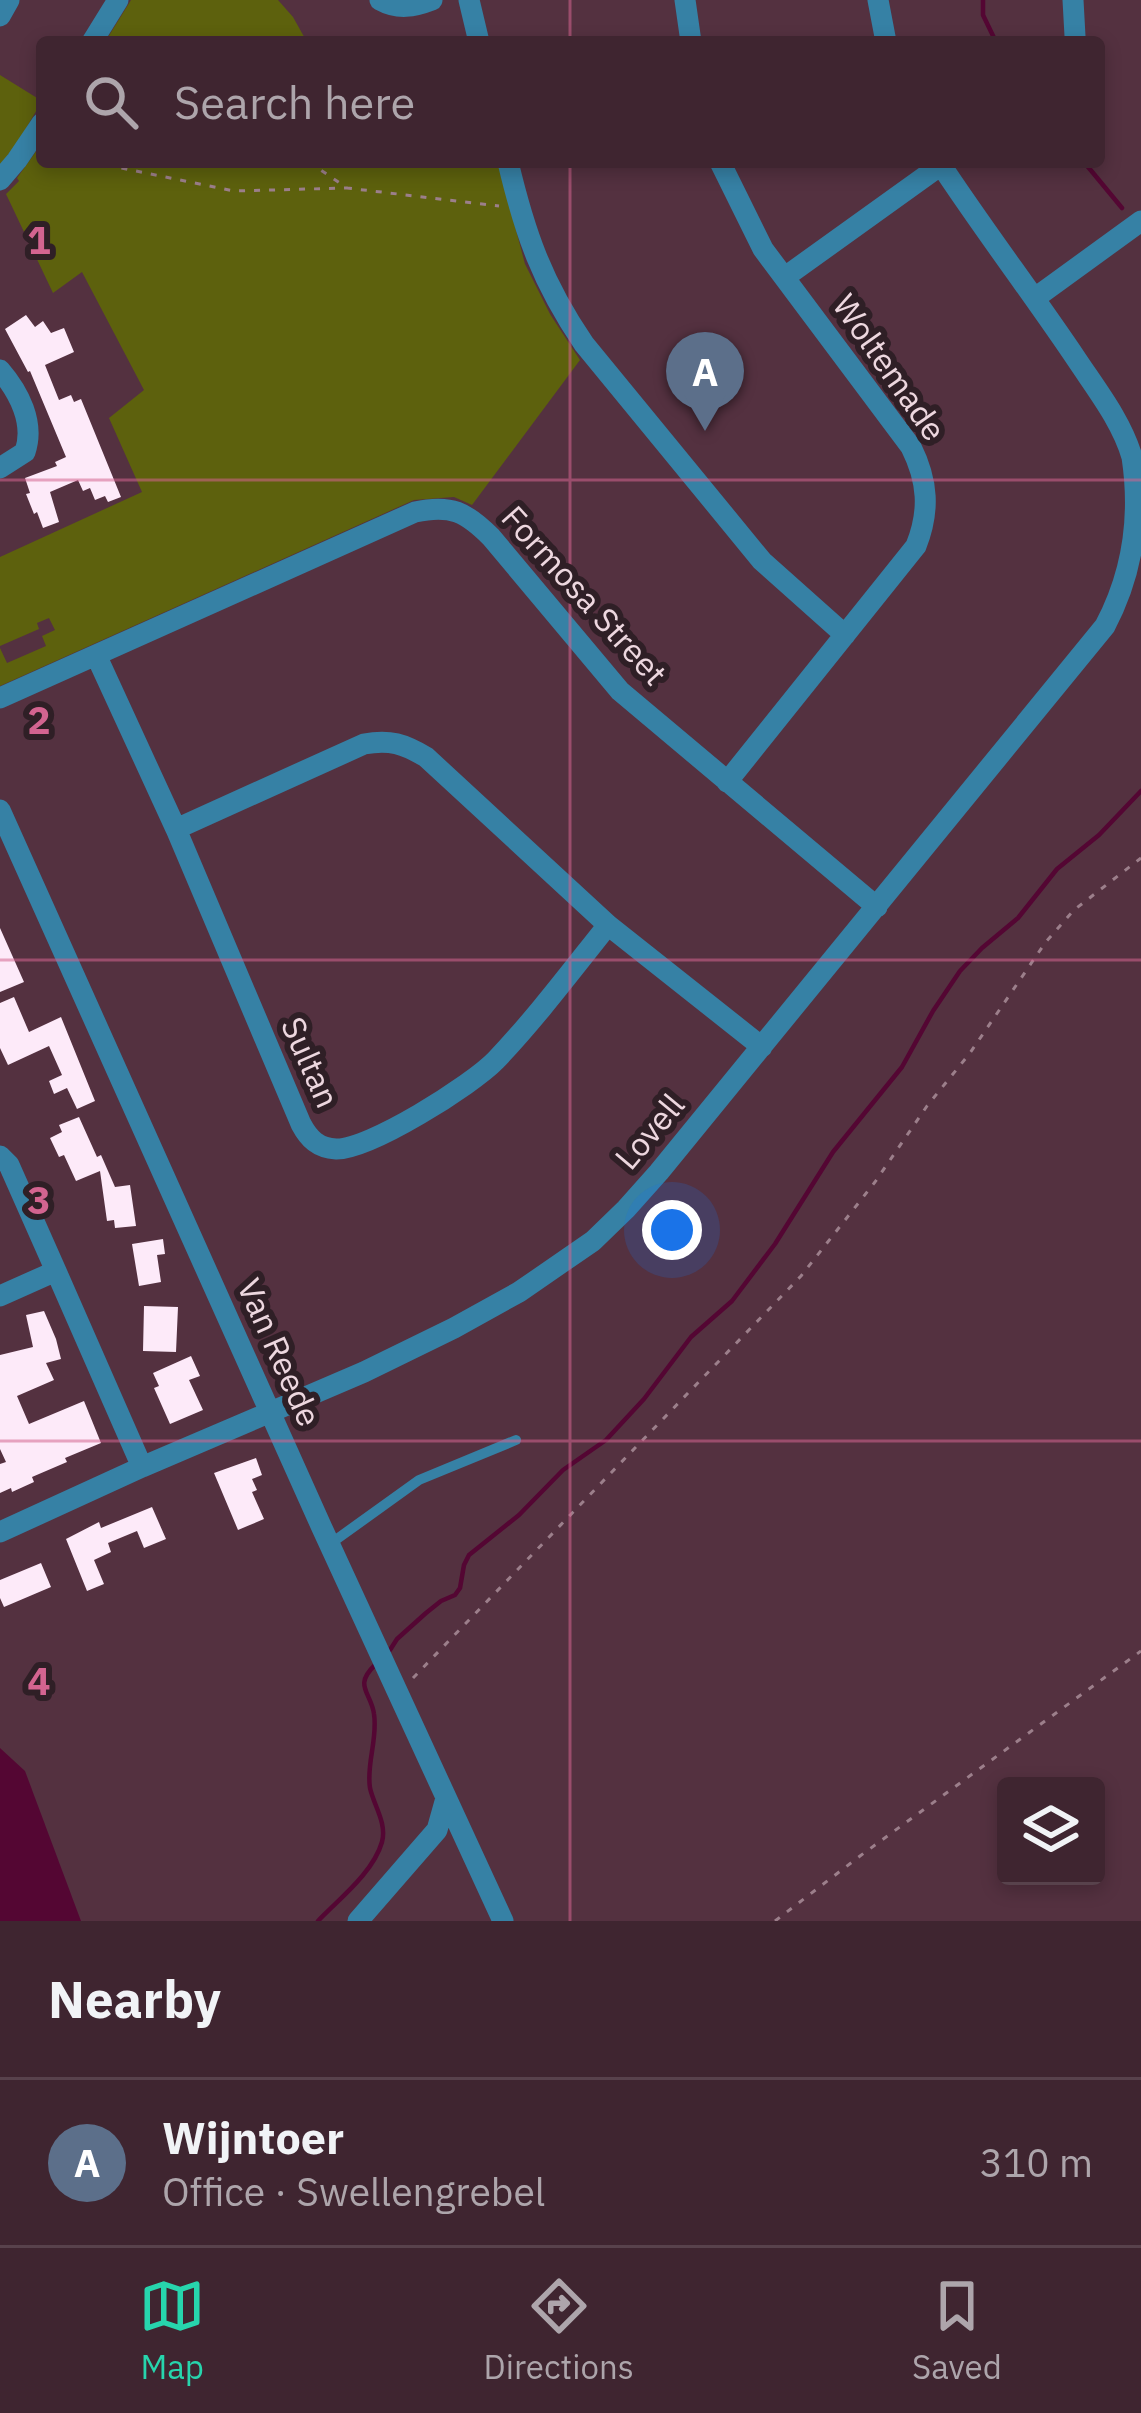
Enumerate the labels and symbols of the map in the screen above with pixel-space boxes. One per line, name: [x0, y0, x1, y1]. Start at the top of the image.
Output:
text: 1: [27, 214, 51, 265]
street label: Woltemade: [824, 285, 956, 449]
pin: A: [666, 332, 744, 431]
street label: Formosa Street: [493, 496, 677, 694]
text: 2: [27, 694, 51, 745]
street label: Sultan: [272, 1010, 350, 1114]
street label: Lovell: [605, 1084, 693, 1178]
text: 3: [27, 1174, 51, 1225]
your location: [642, 1200, 702, 1260]
street label: Van Reede: [228, 1271, 332, 1433]
text: 4: [27, 1655, 51, 1706]

